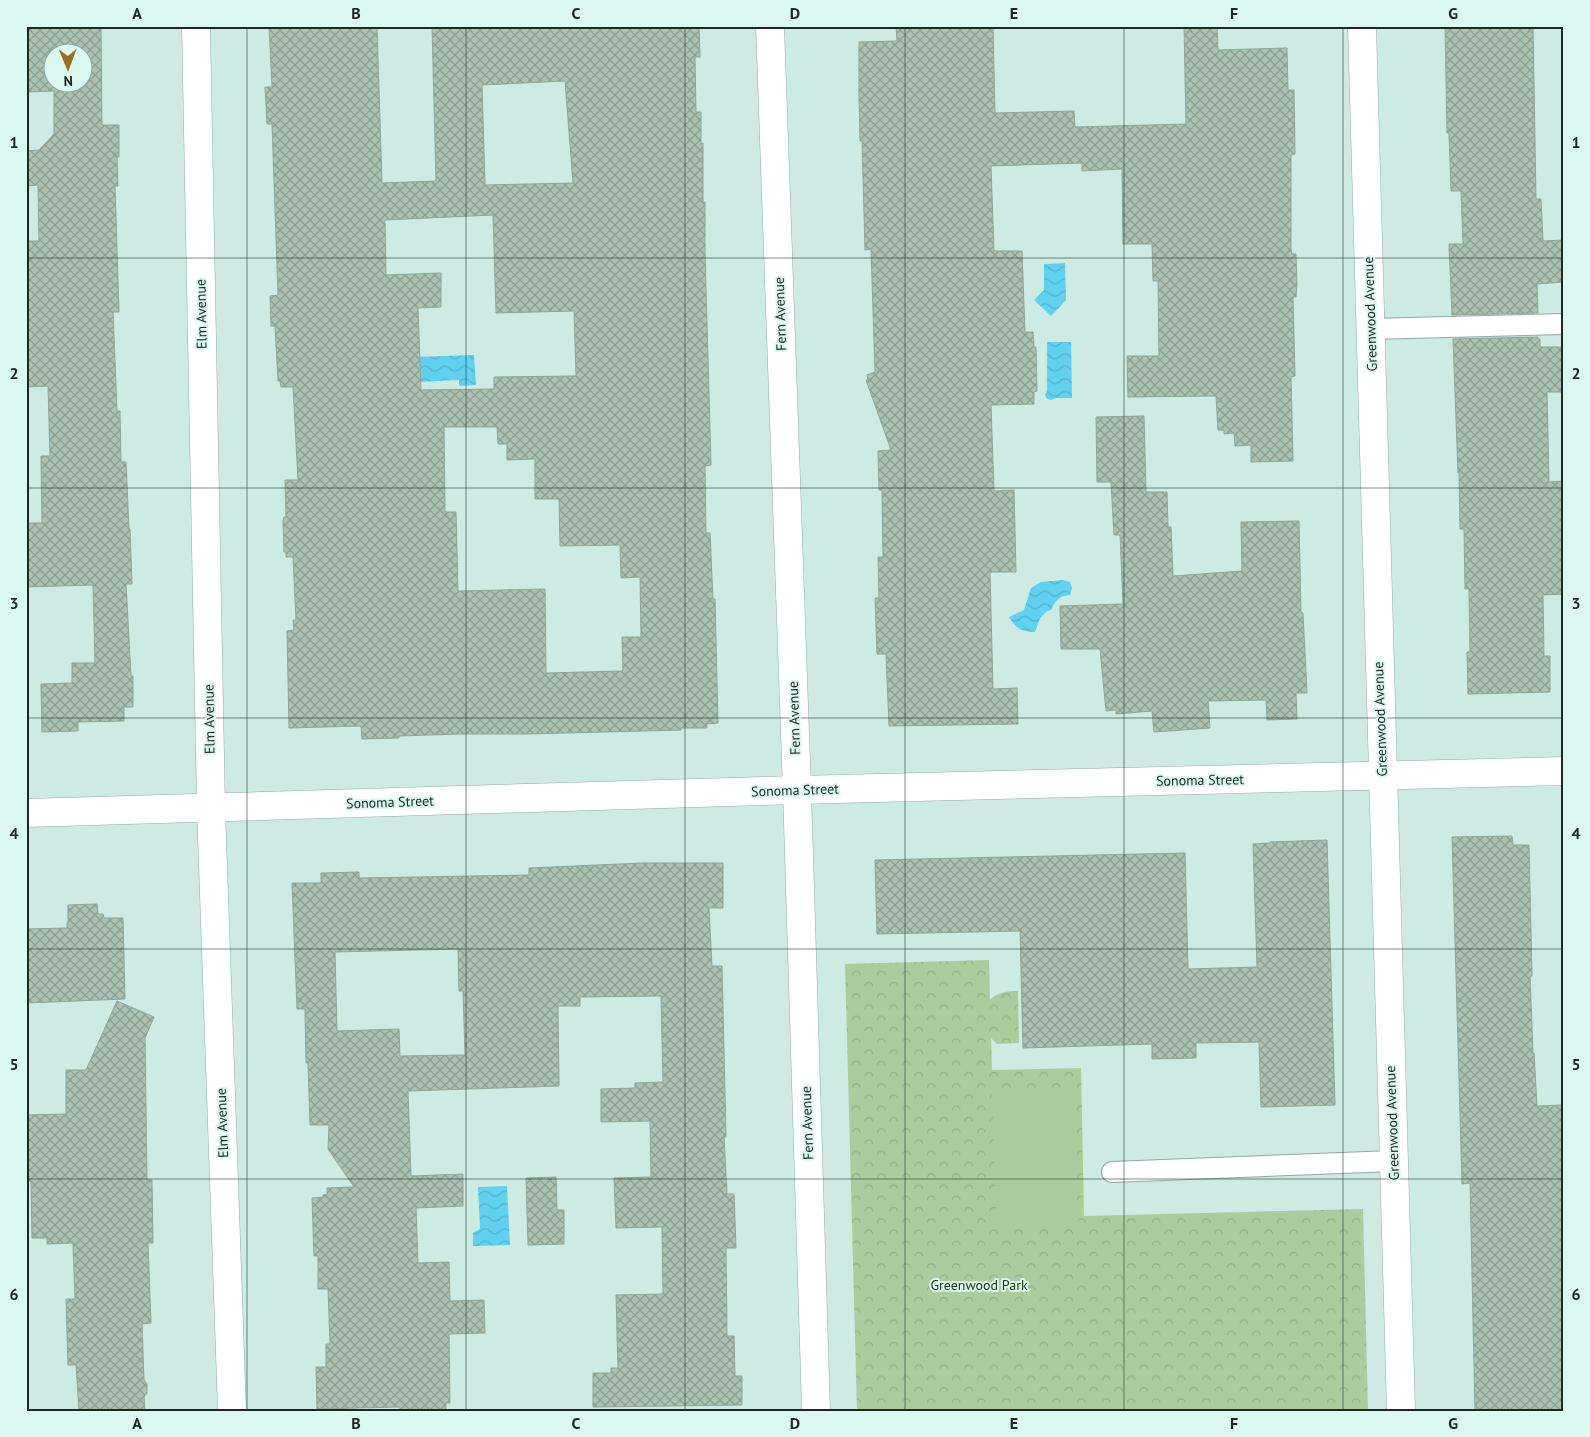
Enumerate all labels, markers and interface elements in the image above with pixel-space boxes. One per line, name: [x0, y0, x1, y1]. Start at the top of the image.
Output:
text: A: [132, 3, 142, 23]
text: B: [351, 3, 361, 23]
text: C: [572, 3, 581, 23]
text: D: [790, 3, 800, 23]
text: E: [1010, 3, 1018, 23]
text: F: [1230, 3, 1238, 23]
text: G: [1448, 3, 1458, 23]
north arrow: [42, 42, 92, 92]
text: N: [63, 72, 73, 90]
text: 1: [9, 132, 19, 152]
text: 1: [1571, 132, 1581, 152]
street label: Greenwood Avenue: [1359, 256, 1381, 372]
street label: Fern Avenue: [770, 277, 790, 351]
street label: Elm Avenue: [191, 279, 211, 349]
text: 2: [9, 363, 19, 383]
text: 2: [1571, 363, 1581, 383]
text: 3: [9, 593, 19, 613]
text: 3: [1571, 593, 1581, 613]
street label: Greenwood Avenue: [1369, 661, 1391, 777]
street label: Fern Avenue: [784, 681, 804, 755]
street label: Elm Avenue: [199, 684, 219, 754]
street label: Sonoma Street: [1156, 770, 1244, 790]
street label: Sonoma Street: [751, 779, 839, 801]
street label: Sonoma Street: [346, 791, 434, 813]
text: 4: [9, 823, 19, 843]
text: 4: [1571, 823, 1581, 843]
text: 5: [9, 1054, 19, 1074]
text: 5: [1571, 1054, 1581, 1074]
street label: Greenwood Avenue: [1381, 1065, 1403, 1181]
street label: Fern Avenue: [797, 1086, 817, 1160]
street label: Elm Avenue: [212, 1088, 232, 1158]
park label: Greenwood Park: [930, 1276, 1028, 1294]
text: 6: [9, 1284, 19, 1304]
text: 6: [1571, 1284, 1581, 1304]
text: A: [132, 1413, 142, 1433]
text: B: [351, 1413, 361, 1433]
text: C: [572, 1413, 581, 1433]
text: D: [790, 1413, 800, 1433]
text: E: [1010, 1413, 1018, 1433]
text: F: [1230, 1413, 1238, 1433]
text: G: [1448, 1413, 1458, 1433]

